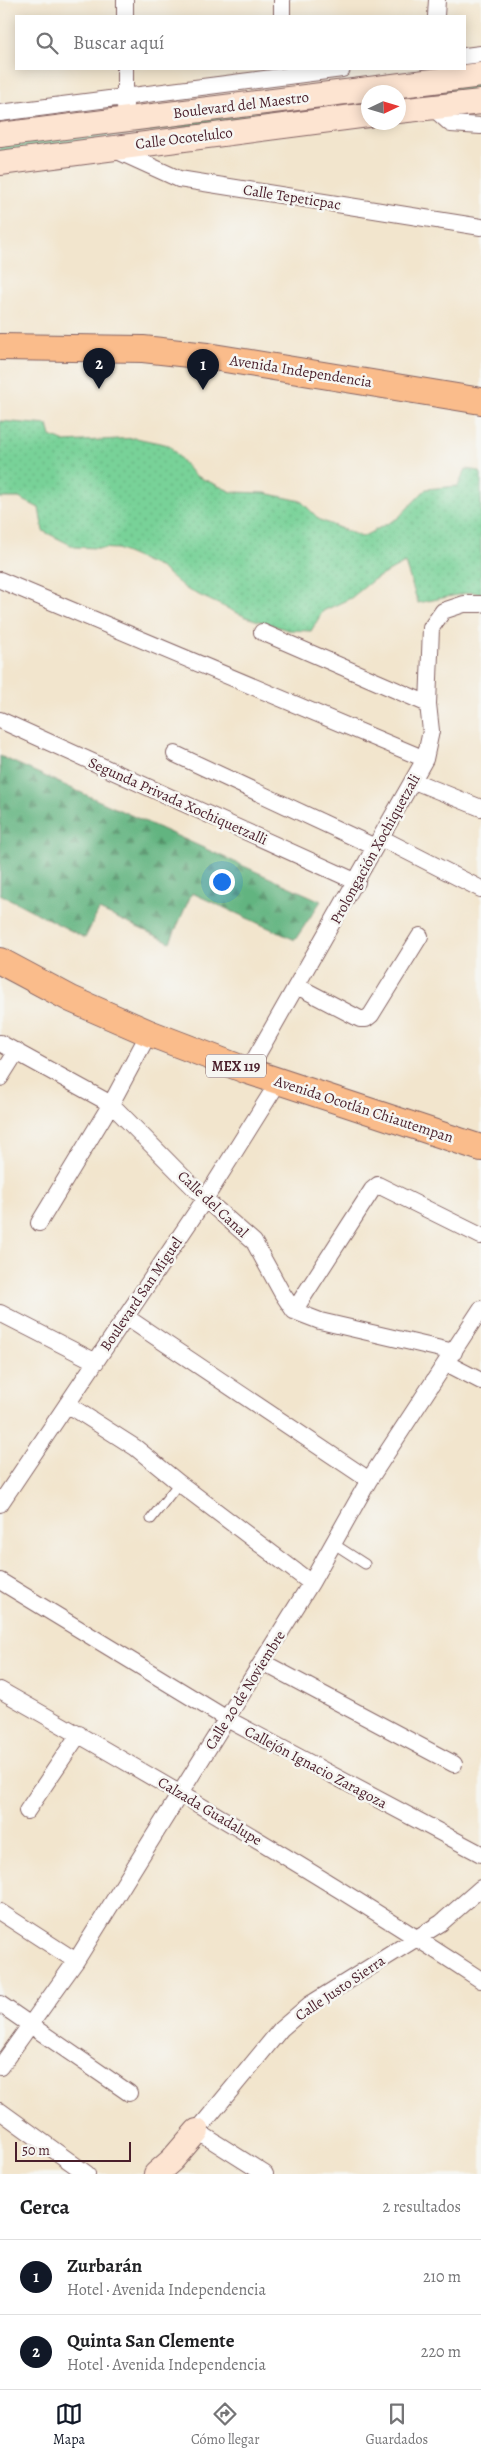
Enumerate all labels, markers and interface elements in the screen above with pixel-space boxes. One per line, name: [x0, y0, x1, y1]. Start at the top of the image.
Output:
search box: [15, 15, 466, 70]
icon: search: [33, 29, 61, 57]
text: Buscar aquí: [73, 30, 164, 56]
north arrow: [361, 85, 406, 130]
street label: Boulevard del Maestro: [172, 87, 310, 123]
street label: Calle Ocotelulco: [134, 122, 234, 154]
street label: Calle Tepeticpac: [242, 179, 342, 215]
pin: 2: [83, 348, 115, 389]
pin: 1: [187, 349, 219, 390]
street label: Avenida Independencia: [227, 350, 374, 392]
street label: Segunda Privada Xochiquetzalli: [85, 752, 271, 850]
street label: Prolongación Xochiquetzali: [325, 770, 425, 928]
your location: [209, 869, 235, 895]
road number: MEX 119: [206, 1054, 266, 1078]
street label: Avenida Ocotlán Chiautempan: [271, 1070, 456, 1147]
street label: Calle del Canal: [173, 1166, 253, 1242]
street label: Boulevard San Miguel: [95, 1233, 187, 1355]
street label: Calle 20 de Noviembre: [200, 1626, 290, 1753]
street label: Callejón Ignacio Zaragoza: [241, 1721, 391, 1813]
street label: Calzada Guadalupe: [154, 1772, 266, 1850]
street label: Calle Justo Sierra: [291, 1950, 389, 2025]
scale bar: [15, 2139, 131, 2162]
text: 50 m: [22, 2141, 50, 2160]
text: Cerca: [20, 2193, 70, 2221]
text: 2 resultados: [382, 2196, 461, 2218]
text: Zurbarán: [67, 2253, 142, 2279]
text: 1: [33, 2266, 39, 2288]
text: 210 m: [423, 2266, 461, 2288]
text: Hotel · Avenida Independencia: [67, 2279, 266, 2301]
text: Quinta San Clemente: [67, 2328, 234, 2354]
text: 2: [32, 2341, 40, 2363]
text: 220 m: [421, 2341, 461, 2363]
text: Hotel · Avenida Independencia: [67, 2354, 266, 2376]
tab: Mapa: [53, 2400, 85, 2449]
tab: Cómo llegar: [191, 2400, 260, 2449]
tab: Guardados: [365, 2400, 428, 2449]

